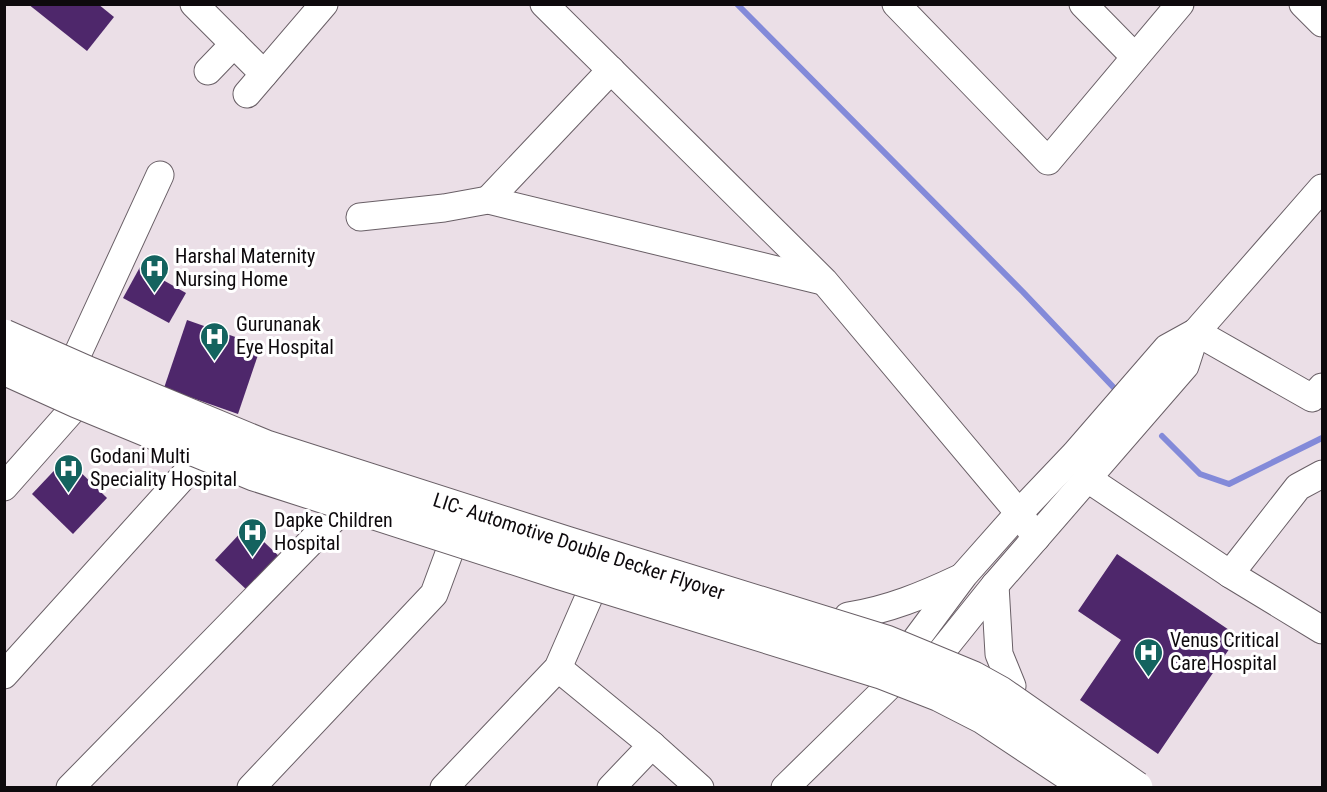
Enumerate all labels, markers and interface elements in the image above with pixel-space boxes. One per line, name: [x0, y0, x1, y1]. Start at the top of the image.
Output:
place label: Harshal Maternity Nursing Home: [175, 244, 315, 291]
hospital icon: Harshal Maternity Nursing Home: [138, 252, 170, 294]
place label: Gurunanak Eye Hospital: [236, 312, 334, 359]
hospital icon: Gurunanak Eye Hospital: [199, 320, 231, 362]
place label: Godani Multi Speciality Hospital: [90, 444, 237, 491]
hospital icon: Godani Multi Speciality Hospital: [53, 452, 85, 494]
street label: LIC- Automotive Double Decker Flyover: [430, 487, 728, 605]
place label: Dapke Children Hospital: [274, 508, 393, 555]
hospital icon: Dapke Children Hospital: [237, 516, 269, 558]
place label: Venus Critical Care Hospital: [1170, 628, 1279, 675]
hospital icon: Venus Critical Care Hospital: [1133, 636, 1165, 678]

